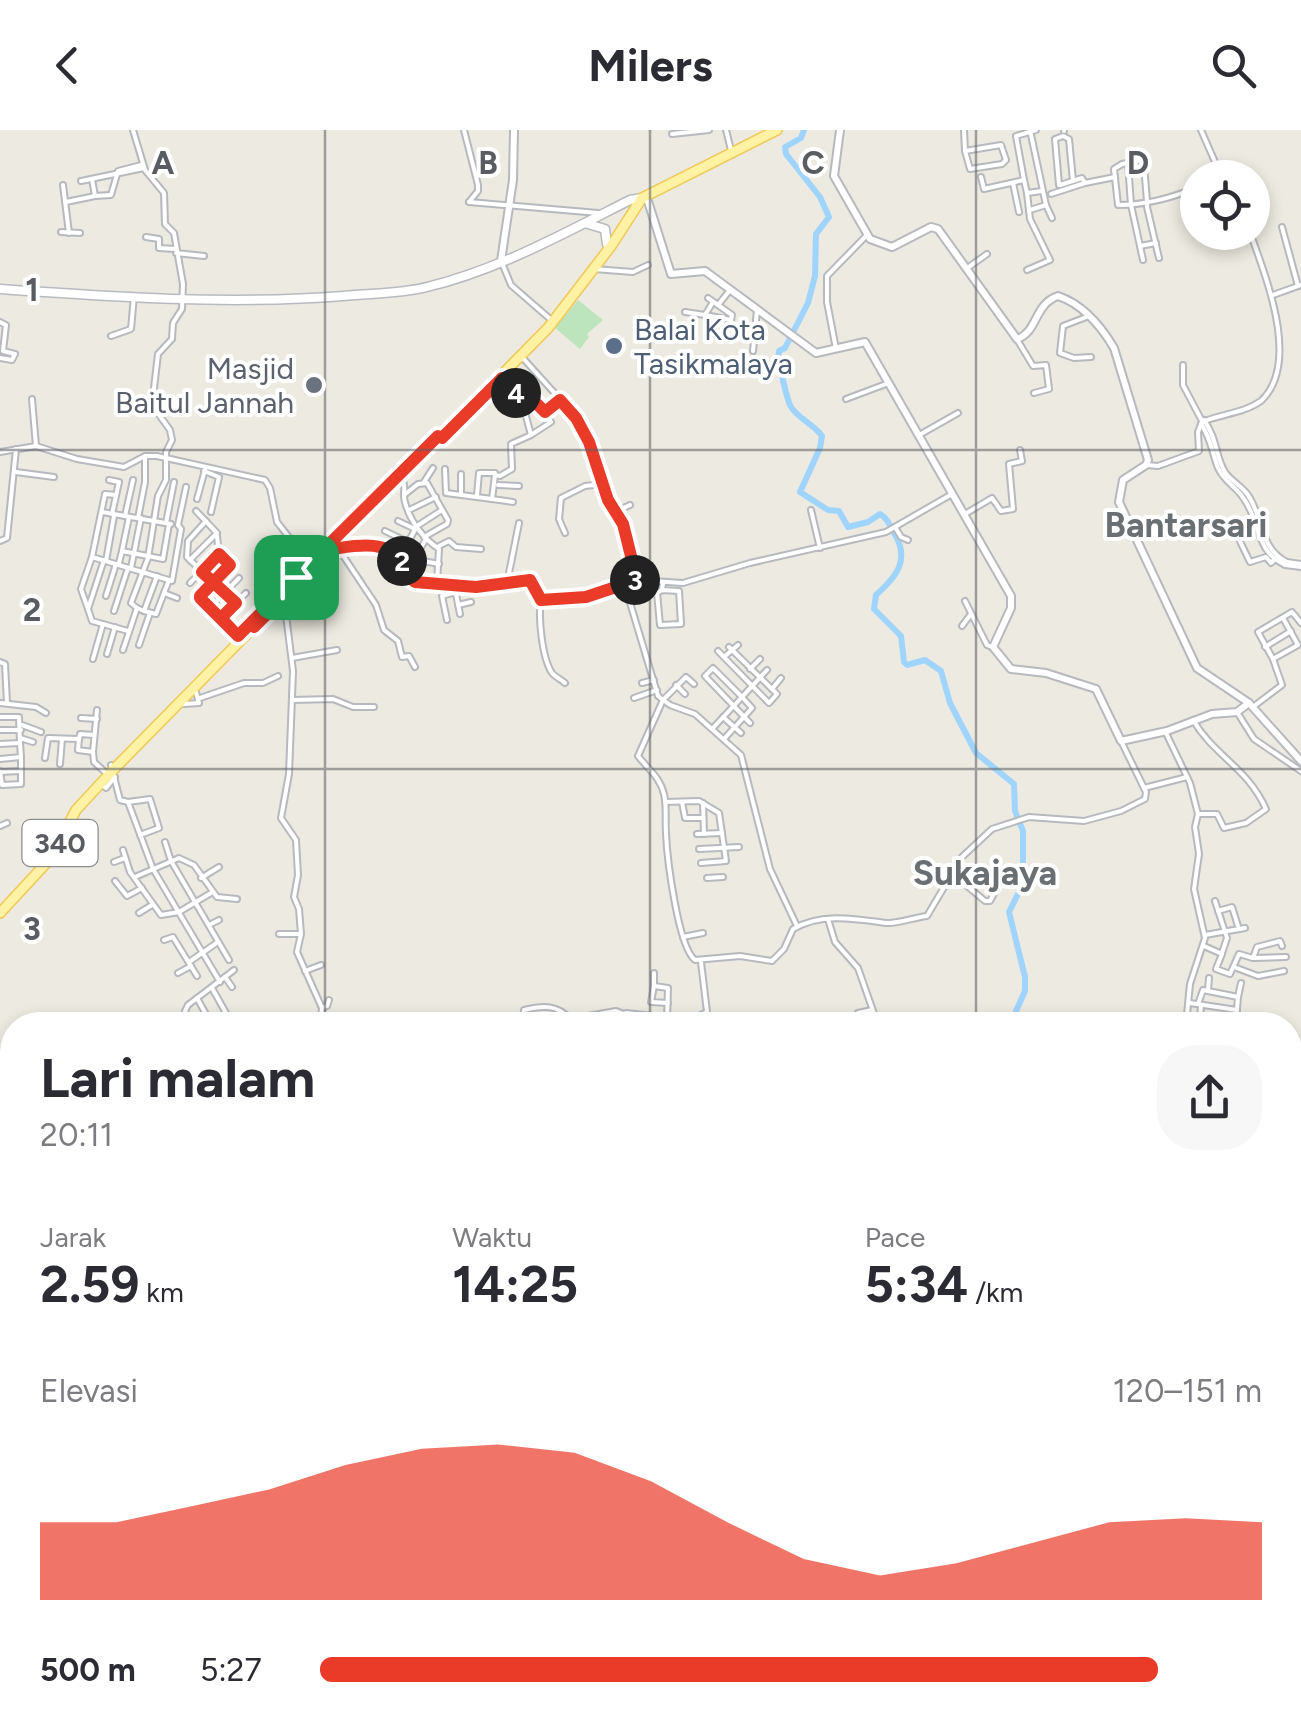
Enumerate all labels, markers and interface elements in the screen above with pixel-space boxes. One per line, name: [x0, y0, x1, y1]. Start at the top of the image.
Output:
icon: back: [40, 38, 95, 93]
text: Milers: [588, 38, 713, 92]
icon: search: [1206, 38, 1261, 93]
text: A: [152, 144, 175, 182]
text: B: [478, 144, 498, 182]
text: C: [801, 144, 825, 182]
text: D: [1127, 144, 1149, 182]
map controls: [1180, 160, 1270, 250]
button: locate: [1180, 160, 1270, 250]
text: 1: [25, 271, 39, 309]
place label: Balai Kota Tasikmalaya: [634, 311, 793, 382]
marker: Balai Kota Tasikmalaya: [603, 335, 625, 357]
place label: Masjid Baitul Jannah: [115, 350, 294, 421]
pin: 4: [491, 368, 541, 418]
marker: Masjid Baitul Jannah: [303, 374, 325, 396]
text: 4: [507, 376, 525, 410]
district label: Bantarsari: [1104, 504, 1268, 546]
pin: [254, 535, 339, 620]
pin: 2: [377, 536, 427, 586]
text: 2: [394, 544, 410, 578]
icon: arrive: [269, 550, 324, 605]
pin: 3: [610, 555, 660, 605]
text: 3: [627, 563, 643, 597]
text: 2: [23, 591, 41, 629]
road number: 340: [22, 820, 98, 866]
district label: Sukajaya: [913, 852, 1057, 894]
text: 3: [23, 910, 41, 948]
text: Lari malam: [40, 1045, 315, 1111]
button: share: [1157, 1045, 1262, 1150]
text: 20:11: [40, 1116, 113, 1154]
text: Jarak: [40, 1220, 106, 1254]
text: Waktu: [452, 1220, 532, 1254]
text: Pace: [865, 1220, 925, 1254]
text: 2.59: [40, 1254, 139, 1315]
text: 14:25: [452, 1254, 578, 1315]
text: 5:34: [865, 1254, 968, 1315]
text: km: [139, 1275, 184, 1309]
text: /km: [968, 1275, 1023, 1309]
text: Elevasi: [40, 1372, 138, 1410]
text: 120–151 m: [1113, 1372, 1262, 1410]
text: 500 m: [40, 1651, 136, 1689]
text: 5:27: [200, 1651, 262, 1689]

